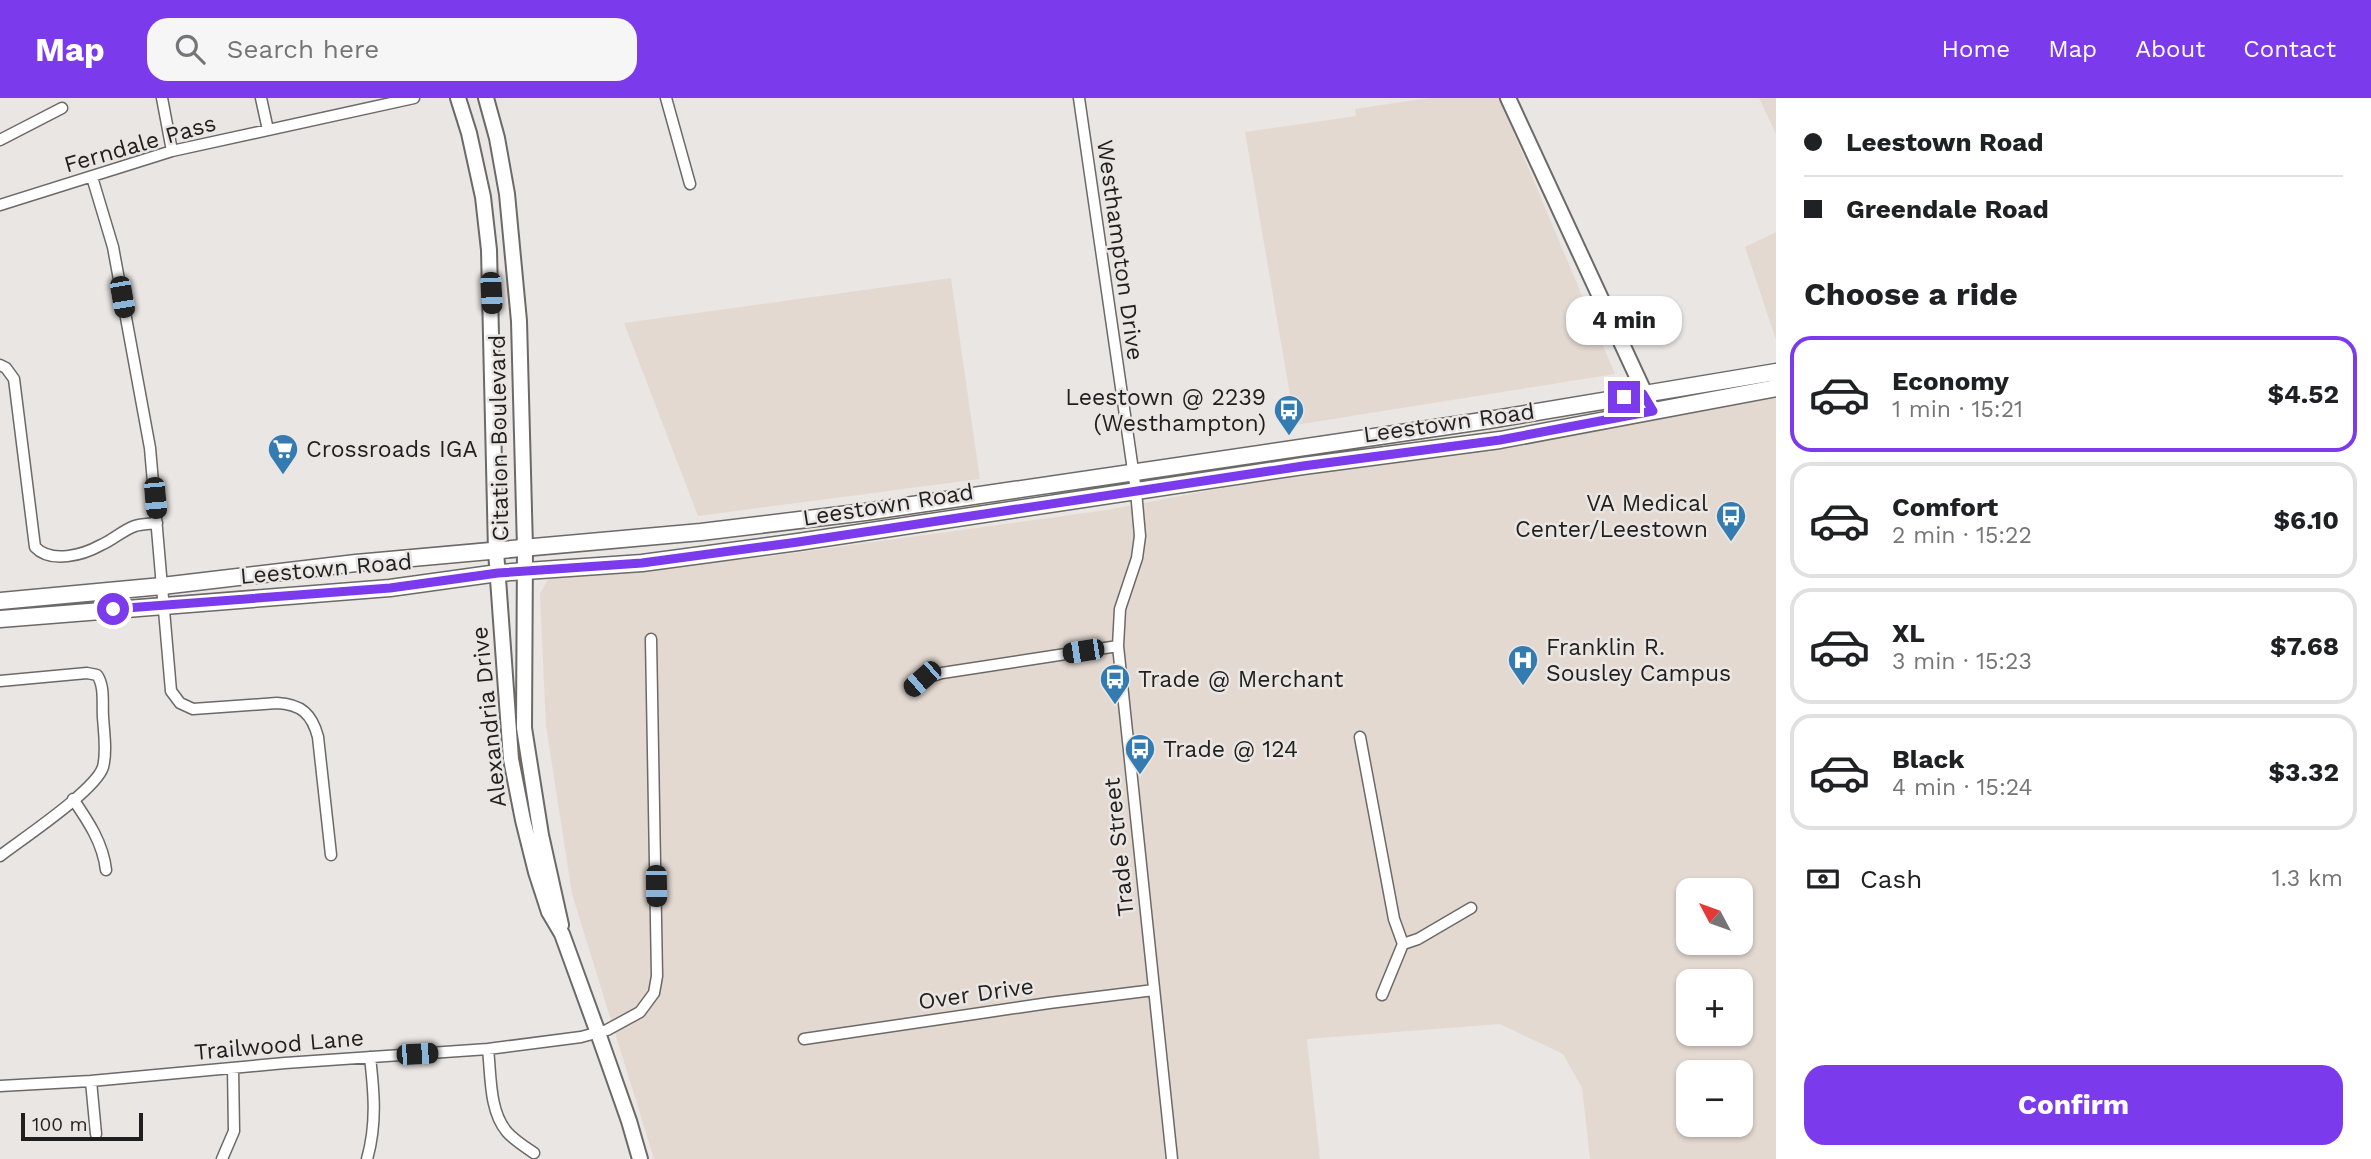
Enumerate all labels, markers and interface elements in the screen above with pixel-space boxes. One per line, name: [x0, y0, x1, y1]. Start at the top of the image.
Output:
search box: [147, 18, 637, 81]
text: Map: [35, 30, 105, 69]
icon: search: [171, 30, 209, 68]
text: Search here: [227, 34, 379, 64]
text: Home: [1942, 35, 2010, 63]
text: Map: [2048, 35, 2097, 63]
text: About: [2135, 35, 2205, 63]
text: Contact: [2243, 35, 2336, 63]
street label: Ferndale Pass: [61, 109, 219, 179]
text: Leestown Road: [1846, 127, 2043, 157]
street label: Westhampton Drive: [1091, 138, 1149, 362]
text: Greendale Road: [1846, 194, 2049, 224]
car: [480, 271, 503, 315]
car: [109, 274, 136, 320]
text: Choose a ride: [1804, 275, 2018, 313]
callout: 4 min: [1566, 296, 1682, 344]
text: 4 min: [1592, 307, 1656, 334]
street label: Citation Boulevard: [484, 334, 514, 542]
icon: car: [1808, 363, 1871, 426]
text: Economy: [1892, 366, 2009, 396]
text: $4.52: [2267, 379, 2339, 409]
route end: [1608, 381, 1640, 413]
place label: Leestown @ 2239 (Westhampton): [1065, 384, 1266, 437]
bus stop icon: Leestown @ 2239 (Westhampton): [1272, 393, 1306, 437]
text: 1 min · 15:21: [1892, 396, 2023, 423]
street label: Leestown Road: [1362, 398, 1536, 448]
supermarket icon: Crossroads IGA: [266, 432, 300, 476]
place label: Crossroads IGA: [306, 436, 478, 463]
car: [143, 476, 168, 520]
street label: Leestown Road: [801, 478, 975, 532]
icon: car: [1808, 489, 1871, 552]
place label: VA Medical Center/Leestown: [1515, 490, 1708, 543]
text: Comfort: [1892, 492, 1998, 522]
bus stop icon: VA Medical Center/Leestown: [1714, 499, 1748, 543]
text: $6.10: [2273, 505, 2339, 535]
text: 2 min · 15:22: [1892, 522, 2032, 549]
street label: Leestown Road: [239, 548, 413, 590]
route start: [97, 593, 129, 625]
icon: car: [1808, 615, 1871, 678]
text: XL: [1892, 618, 1925, 648]
street label: Alexandria Drive: [466, 625, 512, 809]
text: $7.68: [2270, 631, 2339, 661]
place label: Franklin R. Sousley Campus: [1546, 634, 1731, 687]
car: [1061, 637, 1106, 665]
hospital icon: Franklin R. Sousley Campus: [1506, 643, 1540, 687]
text: 3 min · 15:23: [1892, 648, 2032, 675]
car: [900, 657, 945, 701]
bus stop icon: Trade @ Merchant: [1098, 662, 1132, 706]
place label: Trade @ Merchant: [1138, 666, 1344, 693]
bus stop icon: Trade @ 124: [1123, 732, 1157, 776]
place label: Trade @ 124: [1163, 736, 1298, 763]
icon: car: [1808, 741, 1871, 804]
text: Black: [1892, 744, 1964, 774]
text: $3.32: [2268, 757, 2339, 787]
text: 4 min · 15:24: [1892, 774, 2033, 801]
street label: Trade Street: [1098, 776, 1140, 918]
icon: cash: [1804, 860, 1842, 898]
text: Cash: [1860, 864, 1922, 894]
car: [646, 865, 667, 907]
text: 1.3 km: [2272, 865, 2343, 892]
north arrow: [1676, 878, 1754, 956]
map controls: [1676, 878, 1753, 1137]
button: +: [1676, 969, 1753, 1046]
street label: Over Drive: [917, 973, 1035, 1015]
street label: Trailwood Lane: [193, 1024, 365, 1066]
car: [396, 1042, 439, 1066]
button: −: [1676, 1060, 1753, 1137]
button: Confirm: [1804, 1065, 2343, 1145]
scale bar: [21, 1110, 144, 1142]
text: 100 m: [32, 1113, 88, 1136]

